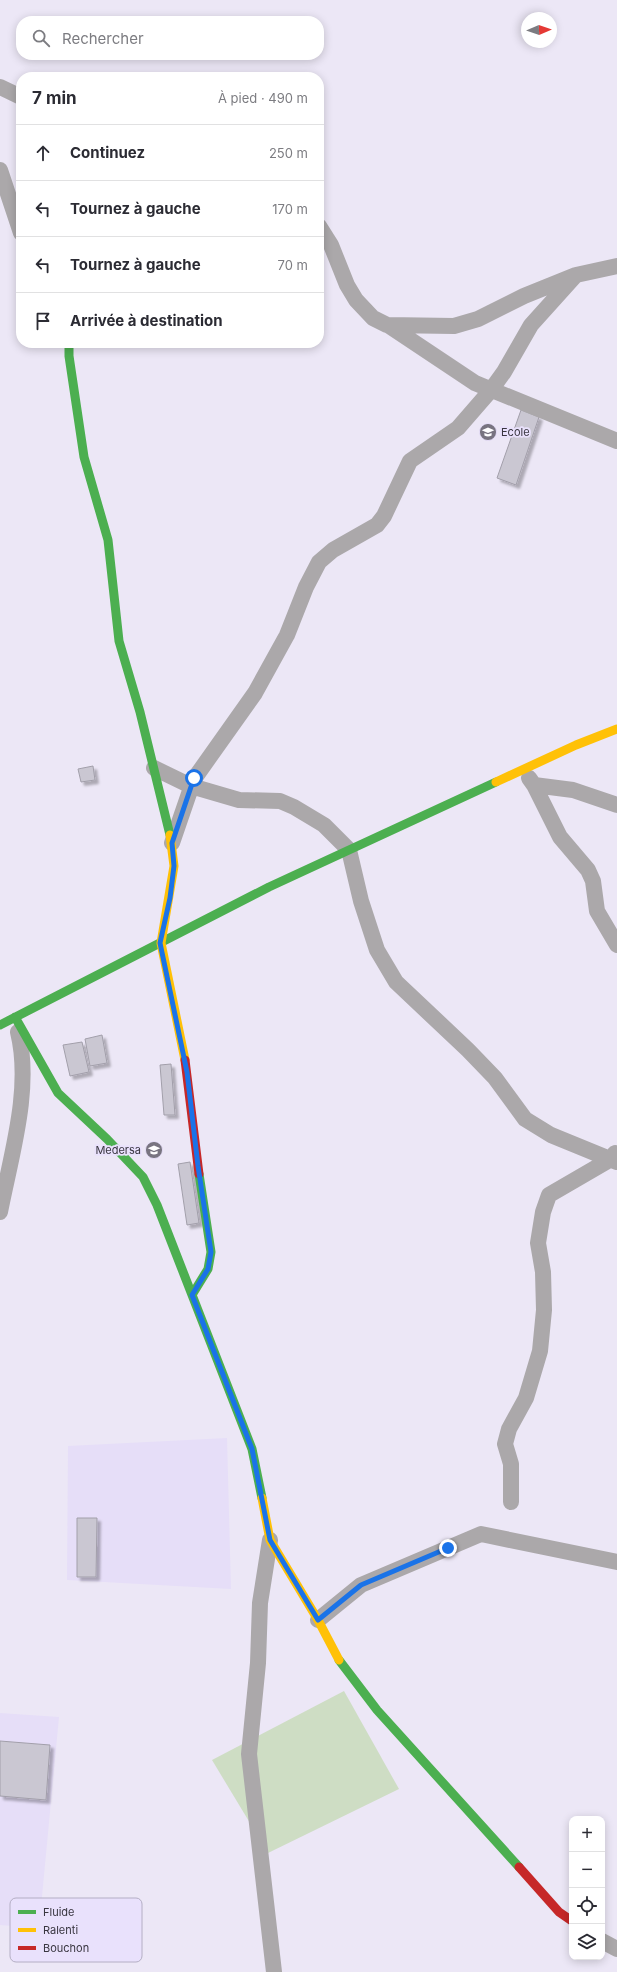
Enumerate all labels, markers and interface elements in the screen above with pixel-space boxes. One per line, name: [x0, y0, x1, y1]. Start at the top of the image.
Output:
north arrow: [521, 12, 557, 48]
search box: [16, 16, 324, 60]
icon: search: [30, 27, 52, 49]
text: Rechercher: [62, 29, 144, 48]
text: 7 min: [32, 88, 77, 108]
text: À pied · 490 m: [218, 90, 308, 106]
icon: ahead: [32, 142, 54, 164]
text: Continuez: [70, 143, 145, 162]
text: 250 m: [269, 145, 308, 161]
icon: left: [32, 198, 54, 220]
text: Tournez à gauche: [70, 199, 201, 218]
text: 170 m: [272, 201, 308, 217]
icon: left: [32, 254, 54, 276]
text: Tournez à gauche: [70, 255, 201, 274]
text: 70 m: [278, 257, 308, 273]
icon: arrive: [32, 310, 54, 332]
text: Arrivée à destination: [70, 311, 223, 330]
school or university icon: Ecole: [478, 422, 498, 442]
place label: Ecole: [501, 425, 530, 439]
route start: [185, 769, 203, 787]
school or university icon: Medersa: [144, 1140, 164, 1160]
place label: Medersa: [95, 1143, 141, 1157]
route end: [439, 1539, 457, 1557]
map controls: [569, 1816, 605, 1960]
button: +: [569, 1816, 605, 1852]
button: −: [569, 1852, 605, 1888]
button: locate: [569, 1888, 605, 1924]
legend: [10, 1898, 142, 1962]
text: Fluide: [43, 1905, 74, 1919]
text: Ralenti: [43, 1923, 78, 1937]
button: layers: [569, 1924, 605, 1960]
text: Bouchon: [43, 1941, 89, 1955]

